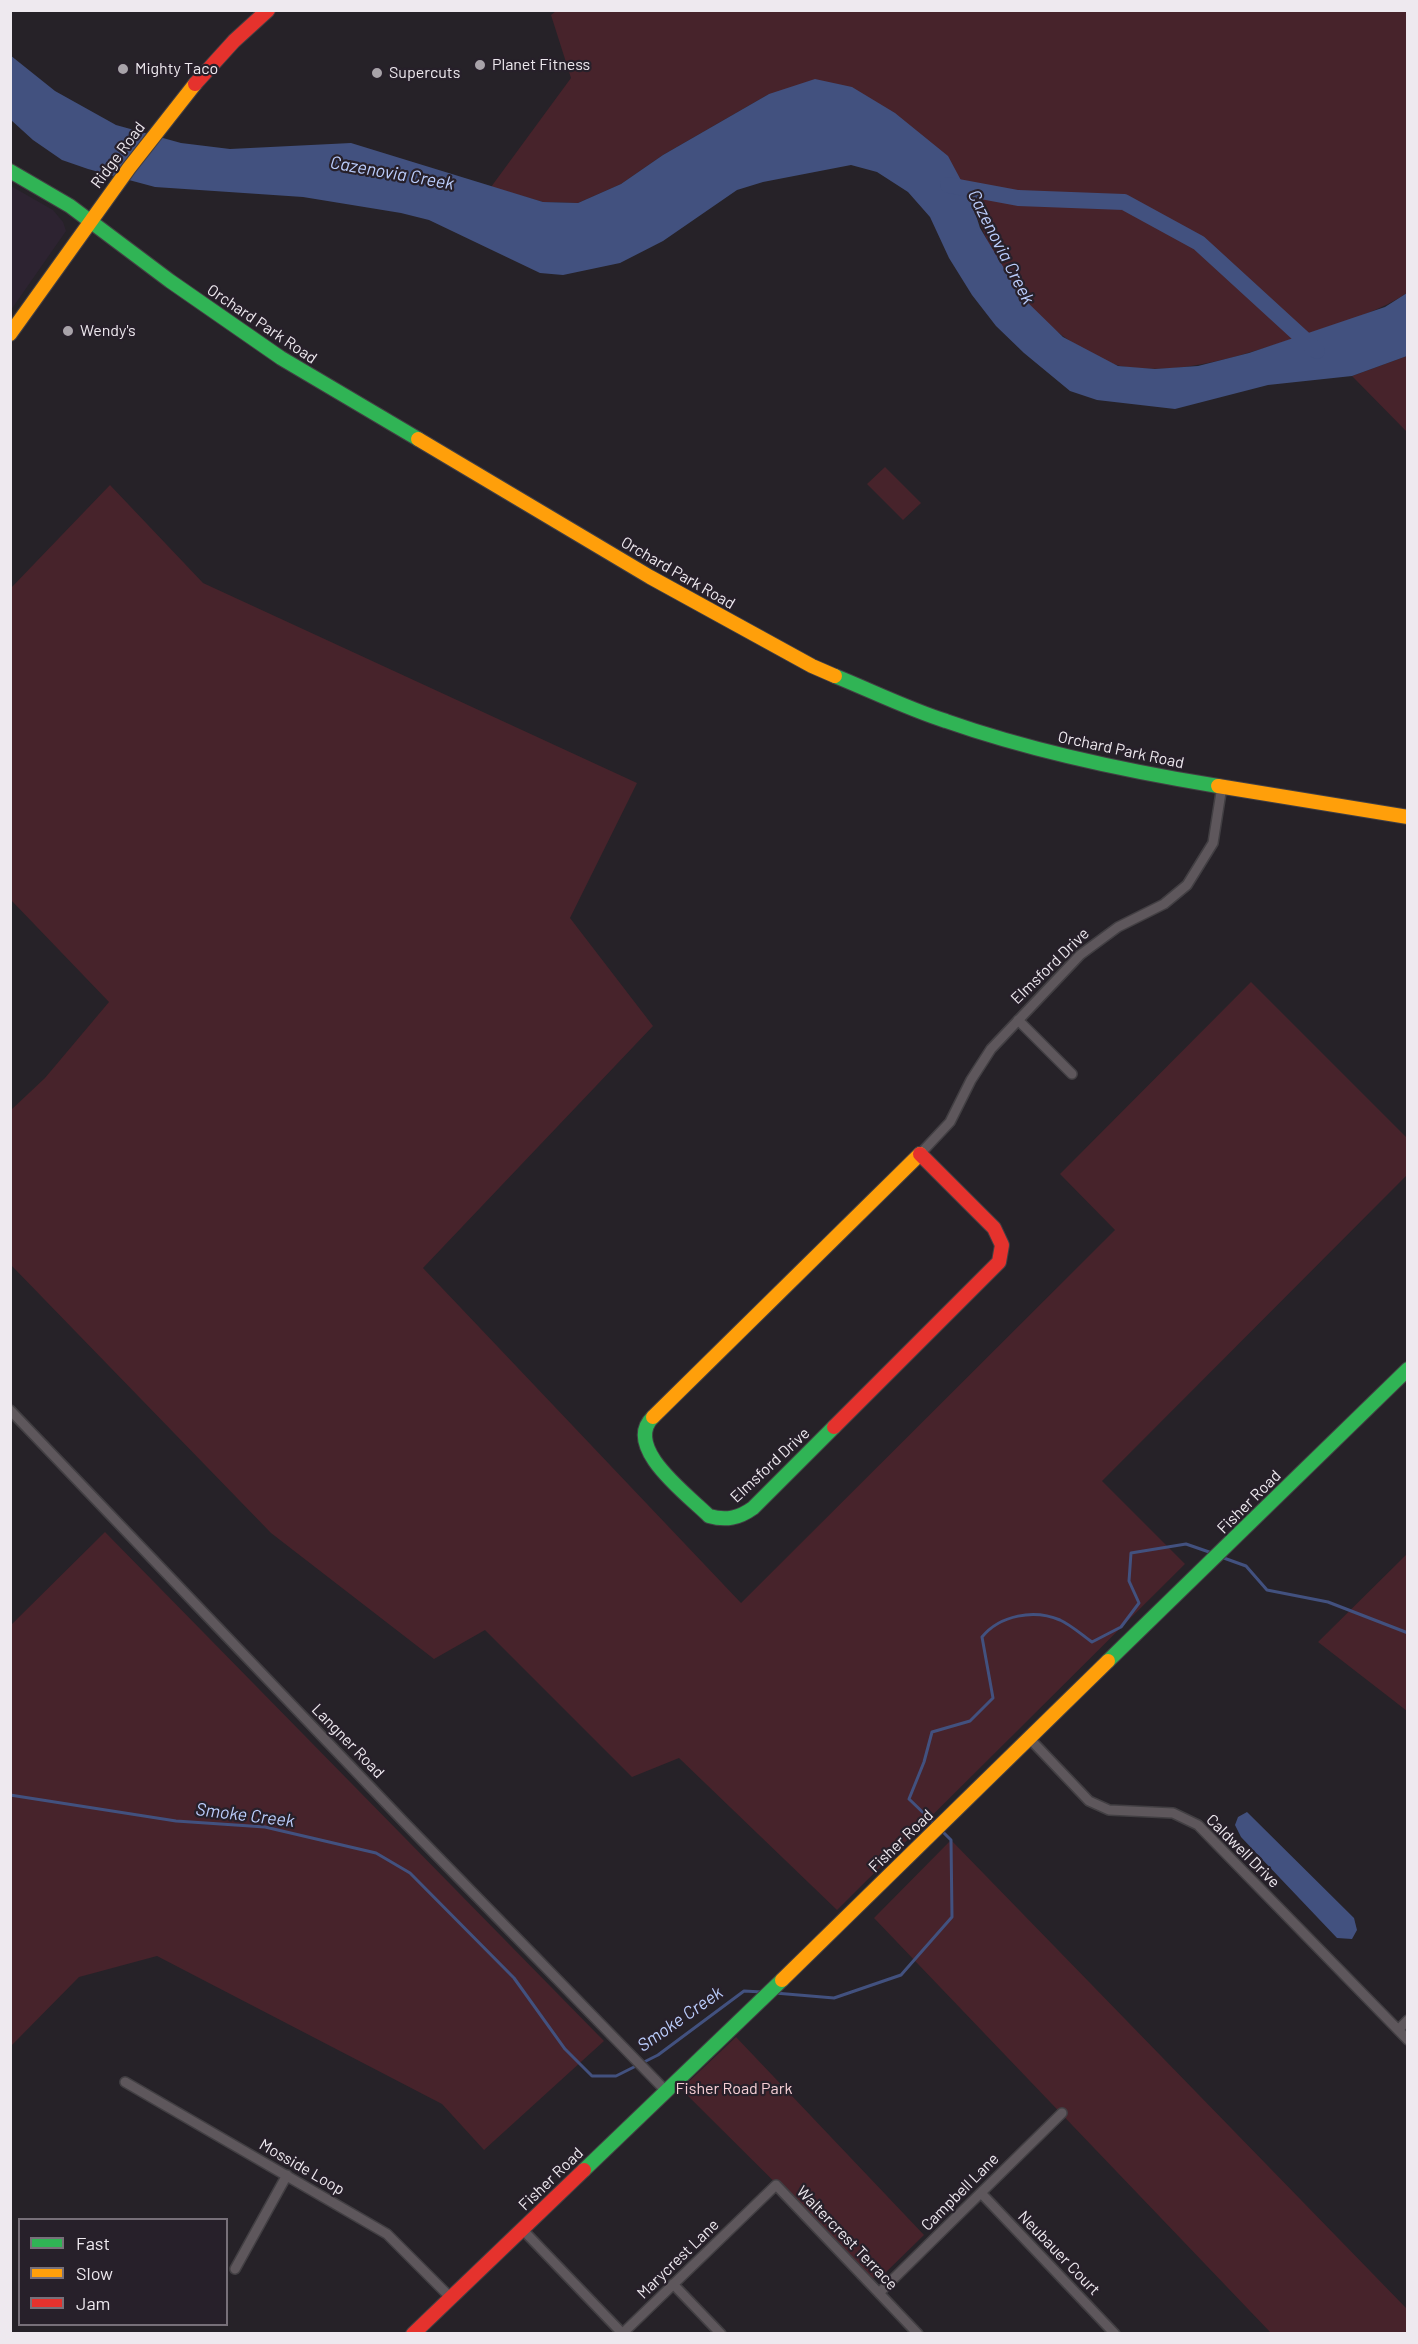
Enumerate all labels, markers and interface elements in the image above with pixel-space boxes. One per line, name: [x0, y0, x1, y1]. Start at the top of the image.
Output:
place label: Planet Fitness: [492, 55, 590, 75]
marker: Planet Fitness: [473, 58, 487, 72]
place label: Mighty Taco: [135, 59, 218, 79]
marker: Mighty Taco: [116, 62, 130, 76]
place label: Supercuts: [389, 63, 460, 83]
marker: Supercuts: [370, 66, 384, 80]
street label: Ridge Road: [87, 118, 149, 192]
water label: Cazenovia Creek: [328, 151, 456, 195]
water label: Cazenovia Creek: [963, 186, 1039, 308]
street label: Orchard Park Road: [203, 280, 321, 368]
place label: Wendy's: [80, 321, 136, 341]
marker: Wendy's: [61, 324, 75, 338]
street label: Orchard Park Road: [618, 533, 738, 613]
street label: Orchard Park Road: [1056, 727, 1186, 773]
street label: Elmsford Drive: [1007, 924, 1093, 1008]
street label: Elmsford Drive: [726, 1423, 814, 1507]
street label: Fisher Road: [1213, 1466, 1285, 1538]
street label: Langner Road: [308, 1700, 388, 1782]
water label: Smoke Creek: [194, 1798, 296, 1832]
street label: Fisher Road: [865, 1806, 937, 1876]
street label: Caldwell Drive: [1202, 1810, 1284, 1892]
water label: Smoke Creek: [633, 1982, 727, 2056]
park label: Fisher Road Park: [676, 2079, 792, 2099]
street label: Mosside Loop: [256, 2135, 348, 2199]
street label: Fisher Road: [515, 2144, 587, 2214]
street label: Campbell Lane: [917, 2149, 1003, 2235]
street label: Waltercrest Terrace: [792, 2182, 902, 2294]
street label: Neubauer Court: [1014, 2207, 1104, 2299]
street label: Marycrest Lane: [633, 2215, 723, 2303]
legend: [18, 2218, 228, 2326]
text: Fast: [76, 2232, 110, 2254]
text: Slow: [76, 2262, 113, 2284]
text: Jam: [76, 2292, 110, 2314]

